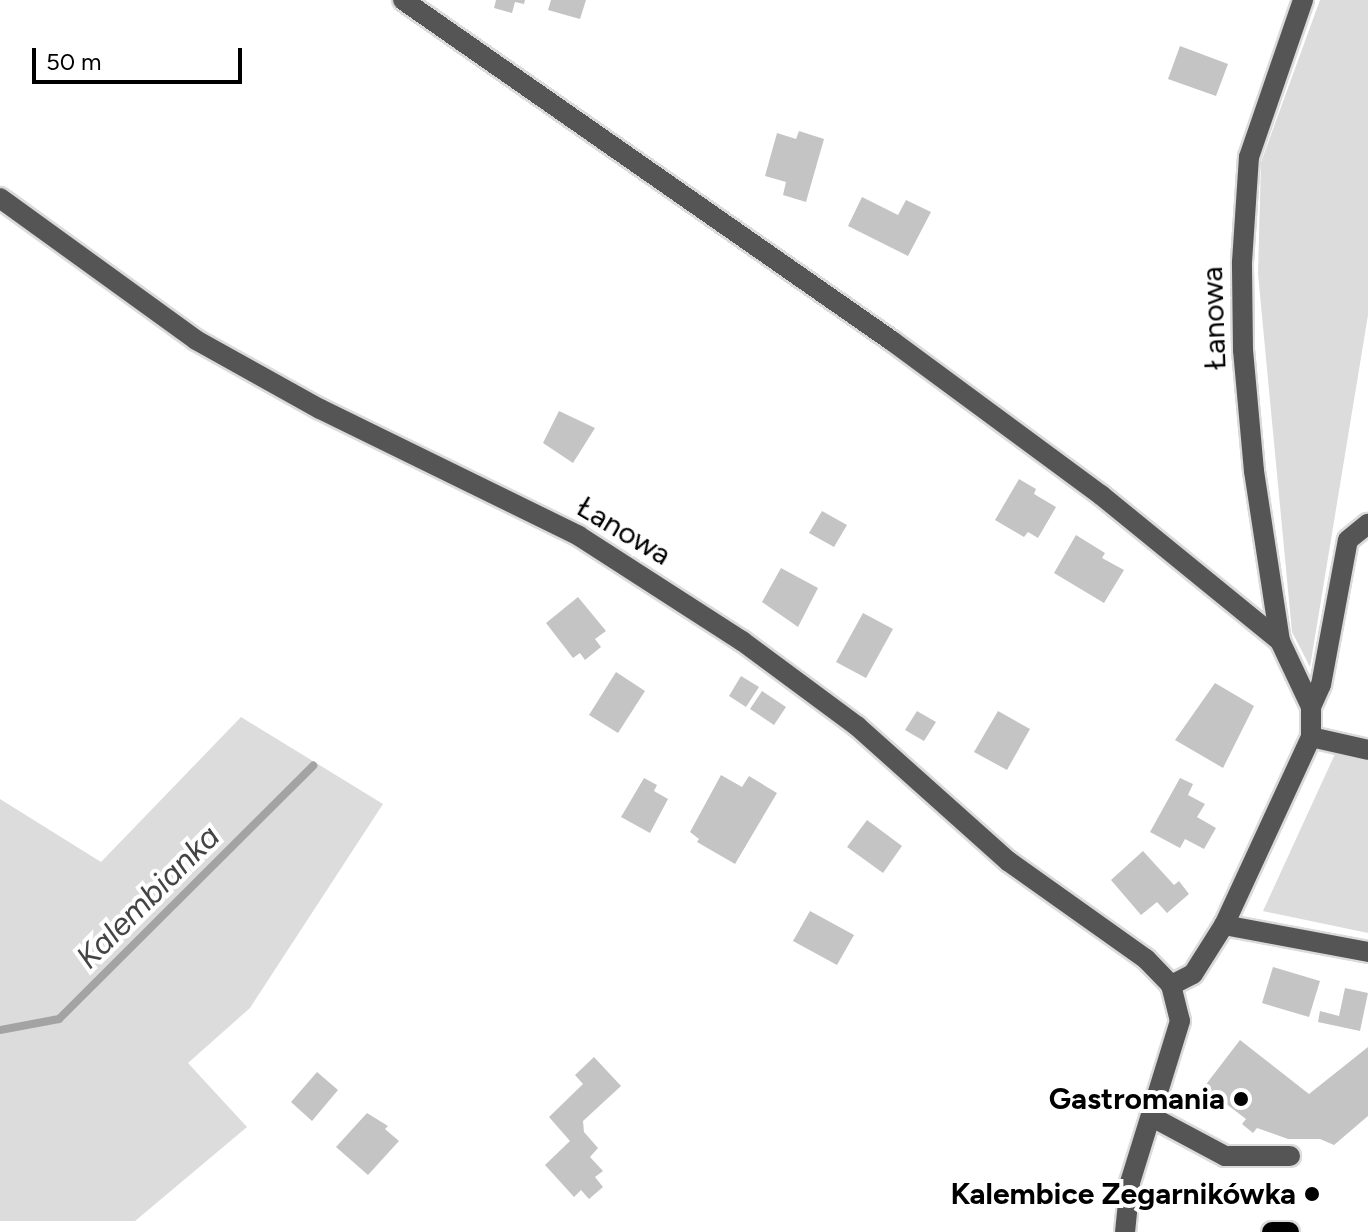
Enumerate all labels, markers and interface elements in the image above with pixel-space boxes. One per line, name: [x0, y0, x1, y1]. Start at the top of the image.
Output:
scale bar: [36, 32, 246, 82]
text: 50 m: [46, 47, 102, 76]
street label: Łanowa: [1194, 266, 1234, 370]
street label: Łanowa: [571, 489, 677, 573]
water label: Kalembianka: [68, 817, 228, 977]
place label: Gastromania: [1049, 1081, 1225, 1117]
marker: Gastromania: [1232, 1090, 1250, 1108]
place label: Kalembice Zegarnikówka: [950, 1176, 1296, 1212]
marker: Kalembice Zegarnikówka: [1303, 1185, 1321, 1203]

